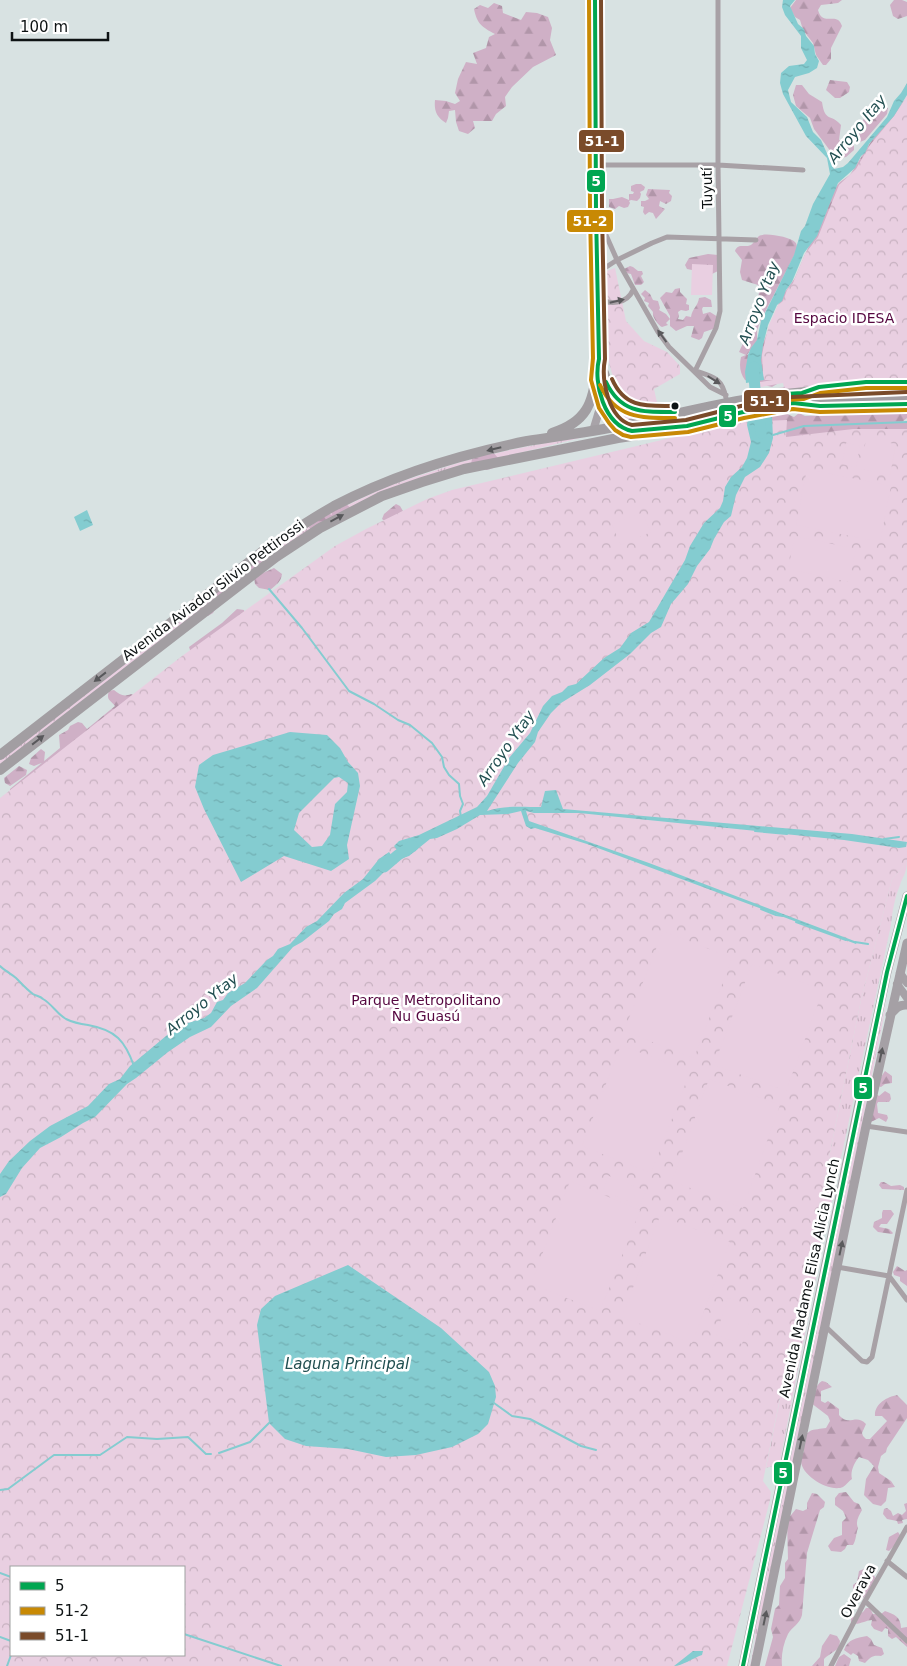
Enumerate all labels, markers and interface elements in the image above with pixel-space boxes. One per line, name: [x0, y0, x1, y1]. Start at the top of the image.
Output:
scale bar: [12, 10, 109, 42]
text: 100 m: [20, 18, 68, 36]
water label: Arroyo Itay: [823, 90, 891, 168]
line badge: 51-1: [578, 129, 625, 153]
text: 51-1: [584, 133, 620, 149]
street label: Tuyutí: [699, 166, 715, 210]
line badge: 5: [586, 169, 606, 193]
text: 5: [591, 173, 601, 189]
line badge: 51-2: [566, 209, 614, 233]
text: 51-2: [572, 213, 608, 229]
water label: Arroyo Ytay: [735, 258, 784, 348]
one-way arrow: [609, 297, 624, 305]
park label: Espacio IDESA: [794, 310, 895, 326]
one-way arrow: [657, 329, 667, 343]
one-way arrow: [708, 375, 721, 384]
line badge: 51-1: [743, 389, 790, 413]
text: 51-1: [749, 393, 785, 409]
unlabelled marker: [670, 401, 680, 411]
line badge: 5: [718, 404, 737, 428]
text: 5: [723, 408, 733, 424]
one-way arrow: [486, 445, 501, 453]
one-way arrow: [330, 514, 344, 523]
street label: Avenida Aviador Silvio Pettirossi: [119, 516, 307, 664]
one-way arrow: [93, 672, 107, 682]
water label: Arroyo Ytay: [473, 706, 539, 790]
one-way arrow: [31, 735, 44, 746]
water label: Arroyo Ytay: [161, 969, 243, 1039]
park label: Parque Metropolitano Ñu Guasú: [351, 992, 501, 1024]
one-way arrow: [877, 1048, 885, 1063]
line badge: 5: [853, 1076, 873, 1100]
text: 5: [858, 1080, 868, 1096]
street label: Avenida Madame Elisa Alicia Lynch: [776, 1157, 842, 1399]
one-way arrow: [837, 1240, 845, 1256]
water label: Laguna Principal: [285, 1355, 410, 1373]
one-way arrow: [797, 1434, 805, 1449]
line badge: 5: [773, 1461, 793, 1485]
text: 5: [778, 1465, 788, 1481]
street label: Overava: [837, 1561, 879, 1621]
legend: [10, 1566, 185, 1656]
text: 5: [55, 1577, 65, 1595]
text: 51-2: [55, 1602, 89, 1620]
one-way arrow: [761, 1611, 769, 1626]
text: 51-1: [55, 1627, 89, 1645]

